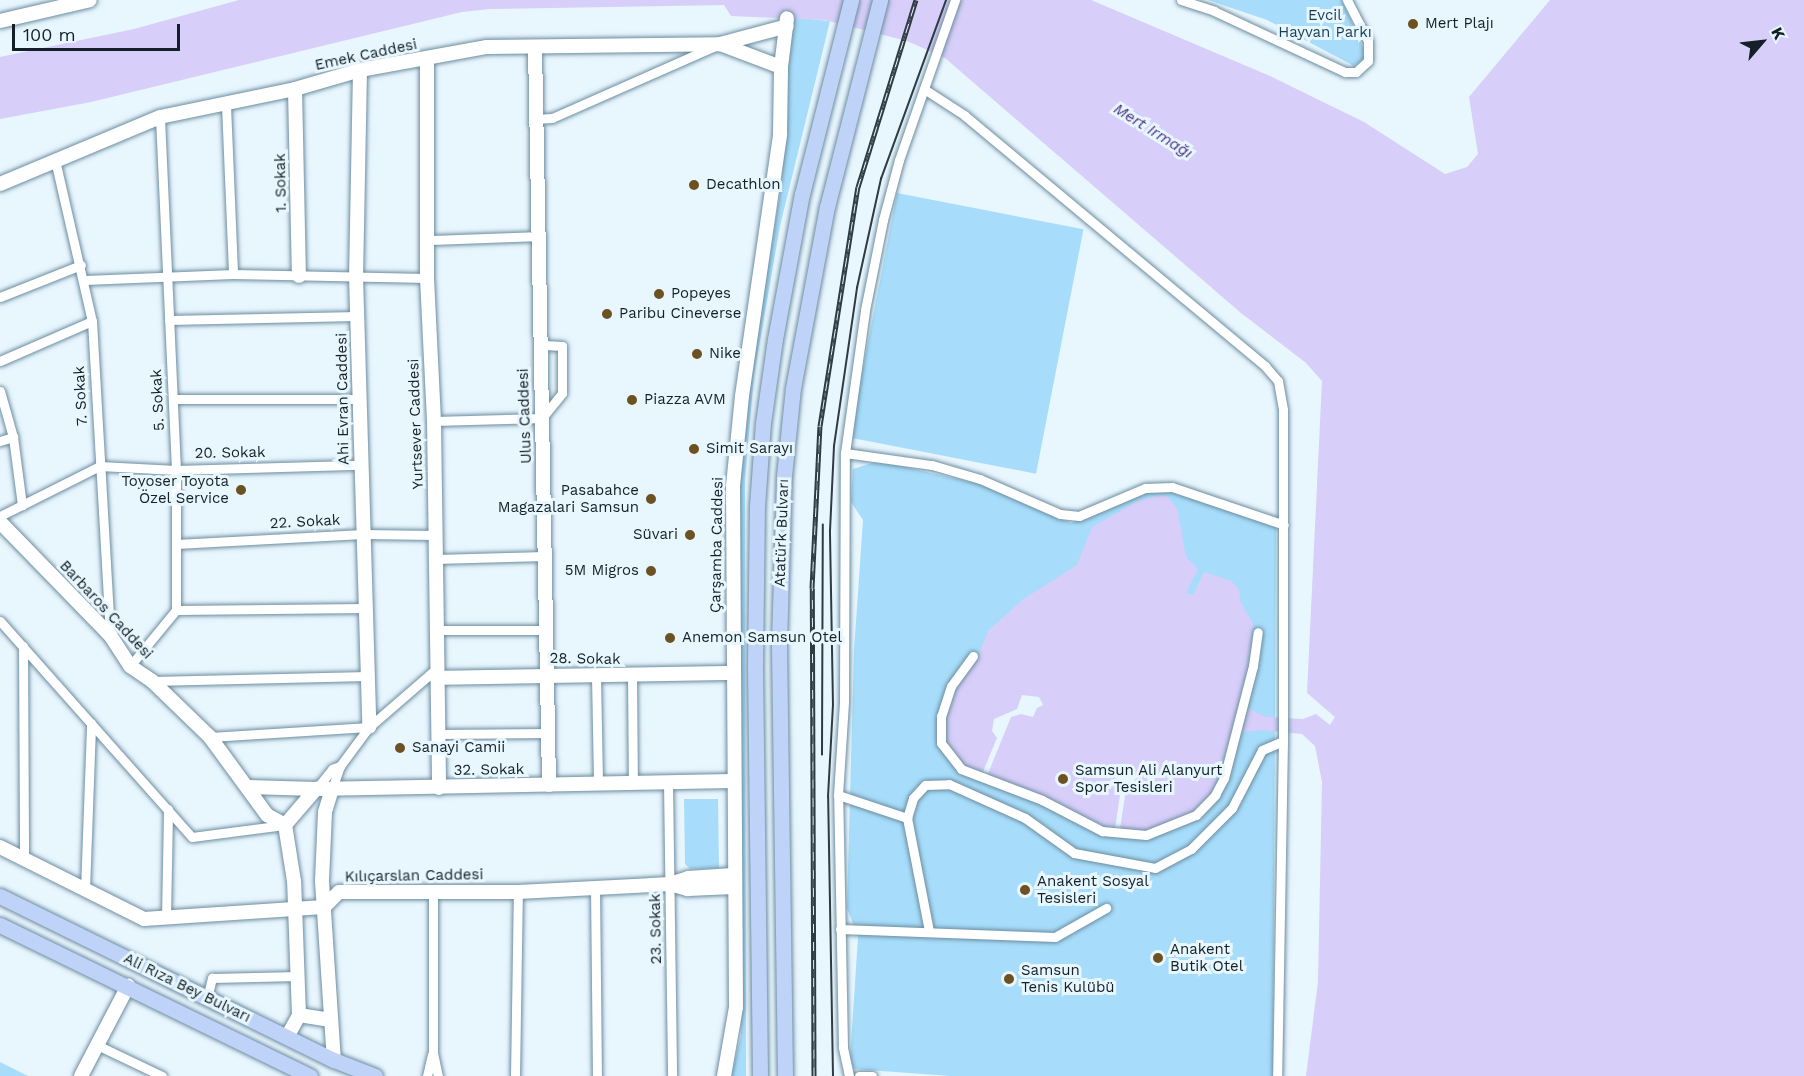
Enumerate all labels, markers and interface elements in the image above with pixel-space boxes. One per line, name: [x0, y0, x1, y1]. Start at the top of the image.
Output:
park label: Evcil Hayvan Parkı: [1278, 6, 1372, 41]
scale bar: [15, 12, 183, 50]
north arrow: [1732, 12, 1792, 72]
place label: Mert Plajı: [1425, 15, 1494, 33]
marker: Mert Plajı: [1406, 17, 1420, 31]
text: 100 m: [23, 24, 76, 45]
text: K: [1767, 24, 1789, 43]
street label: Emek Caddesi: [313, 35, 419, 75]
water label: Mert Irmağı: [1110, 99, 1196, 163]
street label: 1. Sokak: [271, 153, 291, 213]
place label: Decathlon: [706, 176, 781, 194]
marker: Decathlon: [687, 178, 701, 192]
place label: Popeyes: [671, 285, 731, 303]
marker: Popeyes: [652, 287, 666, 301]
place label: Paribu Cineverse: [619, 305, 741, 323]
marker: Paribu Cineverse: [600, 307, 614, 321]
street label: Ahi Evran Caddesi: [333, 333, 353, 465]
place label: Nike: [709, 345, 741, 363]
marker: Nike: [690, 347, 704, 361]
street label: Yurtsever Caddesi: [405, 358, 427, 490]
street label: 7. Sokak: [70, 366, 92, 426]
street label: Ulus Caddesi: [514, 368, 536, 464]
street label: 5. Sokak: [147, 369, 169, 431]
place label: Piazza AVM: [644, 391, 727, 409]
marker: Piazza AVM: [625, 393, 639, 407]
place label: Simit Sarayı: [706, 440, 793, 458]
marker: Simit Sarayı: [687, 442, 701, 456]
street label: 20. Sokak: [194, 443, 266, 463]
place label: Toyoser Toyota Özel Service: [121, 472, 229, 507]
street label: Çarşamba Caddesi: [707, 477, 727, 613]
street label: Atatürk Bulvarı: [771, 478, 793, 588]
place label: Pasabahce Magazalari Samsun: [498, 481, 639, 516]
marker: Toyoser Toyota Özel Service: [234, 483, 248, 497]
marker: Pasabahce Magazalari Samsun: [644, 492, 658, 506]
street label: 22. Sokak: [269, 511, 341, 533]
place label: Süvari: [633, 526, 678, 544]
marker: Süvari: [683, 528, 697, 542]
street label: Barbaros Caddesi: [56, 557, 156, 663]
place label: 5M Migros: [565, 562, 639, 580]
marker: 5M Migros: [644, 564, 658, 578]
place label: Anemon Samsun Otel: [682, 629, 842, 647]
marker: Anemon Samsun Otel: [663, 631, 677, 645]
street label: 28. Sokak: [549, 649, 621, 669]
place label: Sanayi Camii: [412, 739, 505, 757]
marker: Sanayi Camii: [393, 741, 407, 755]
street label: 32. Sokak: [454, 760, 524, 780]
place label: Samsun Ali Alanyurt Spor Tesisleri: [1075, 761, 1223, 796]
marker: Samsun Ali Alanyurt Spor Tesisleri: [1056, 772, 1070, 786]
street label: Kılıçarslan Caddesi: [345, 866, 483, 886]
place label: Anakent Sosyal Tesisleri: [1037, 872, 1149, 907]
marker: Anakent Sosyal Tesisleri: [1018, 883, 1032, 897]
street label: 23. Sokak: [646, 894, 666, 964]
place label: Anakent Butik Otel: [1170, 940, 1244, 975]
street label: Ali Rıza Bey Bulvarı: [120, 949, 254, 1027]
marker: Anakent Butik Otel: [1151, 951, 1165, 965]
place label: Samsun Tenis Kulübü: [1021, 961, 1115, 996]
marker: Samsun Tenis Kulübü: [1002, 972, 1016, 986]

